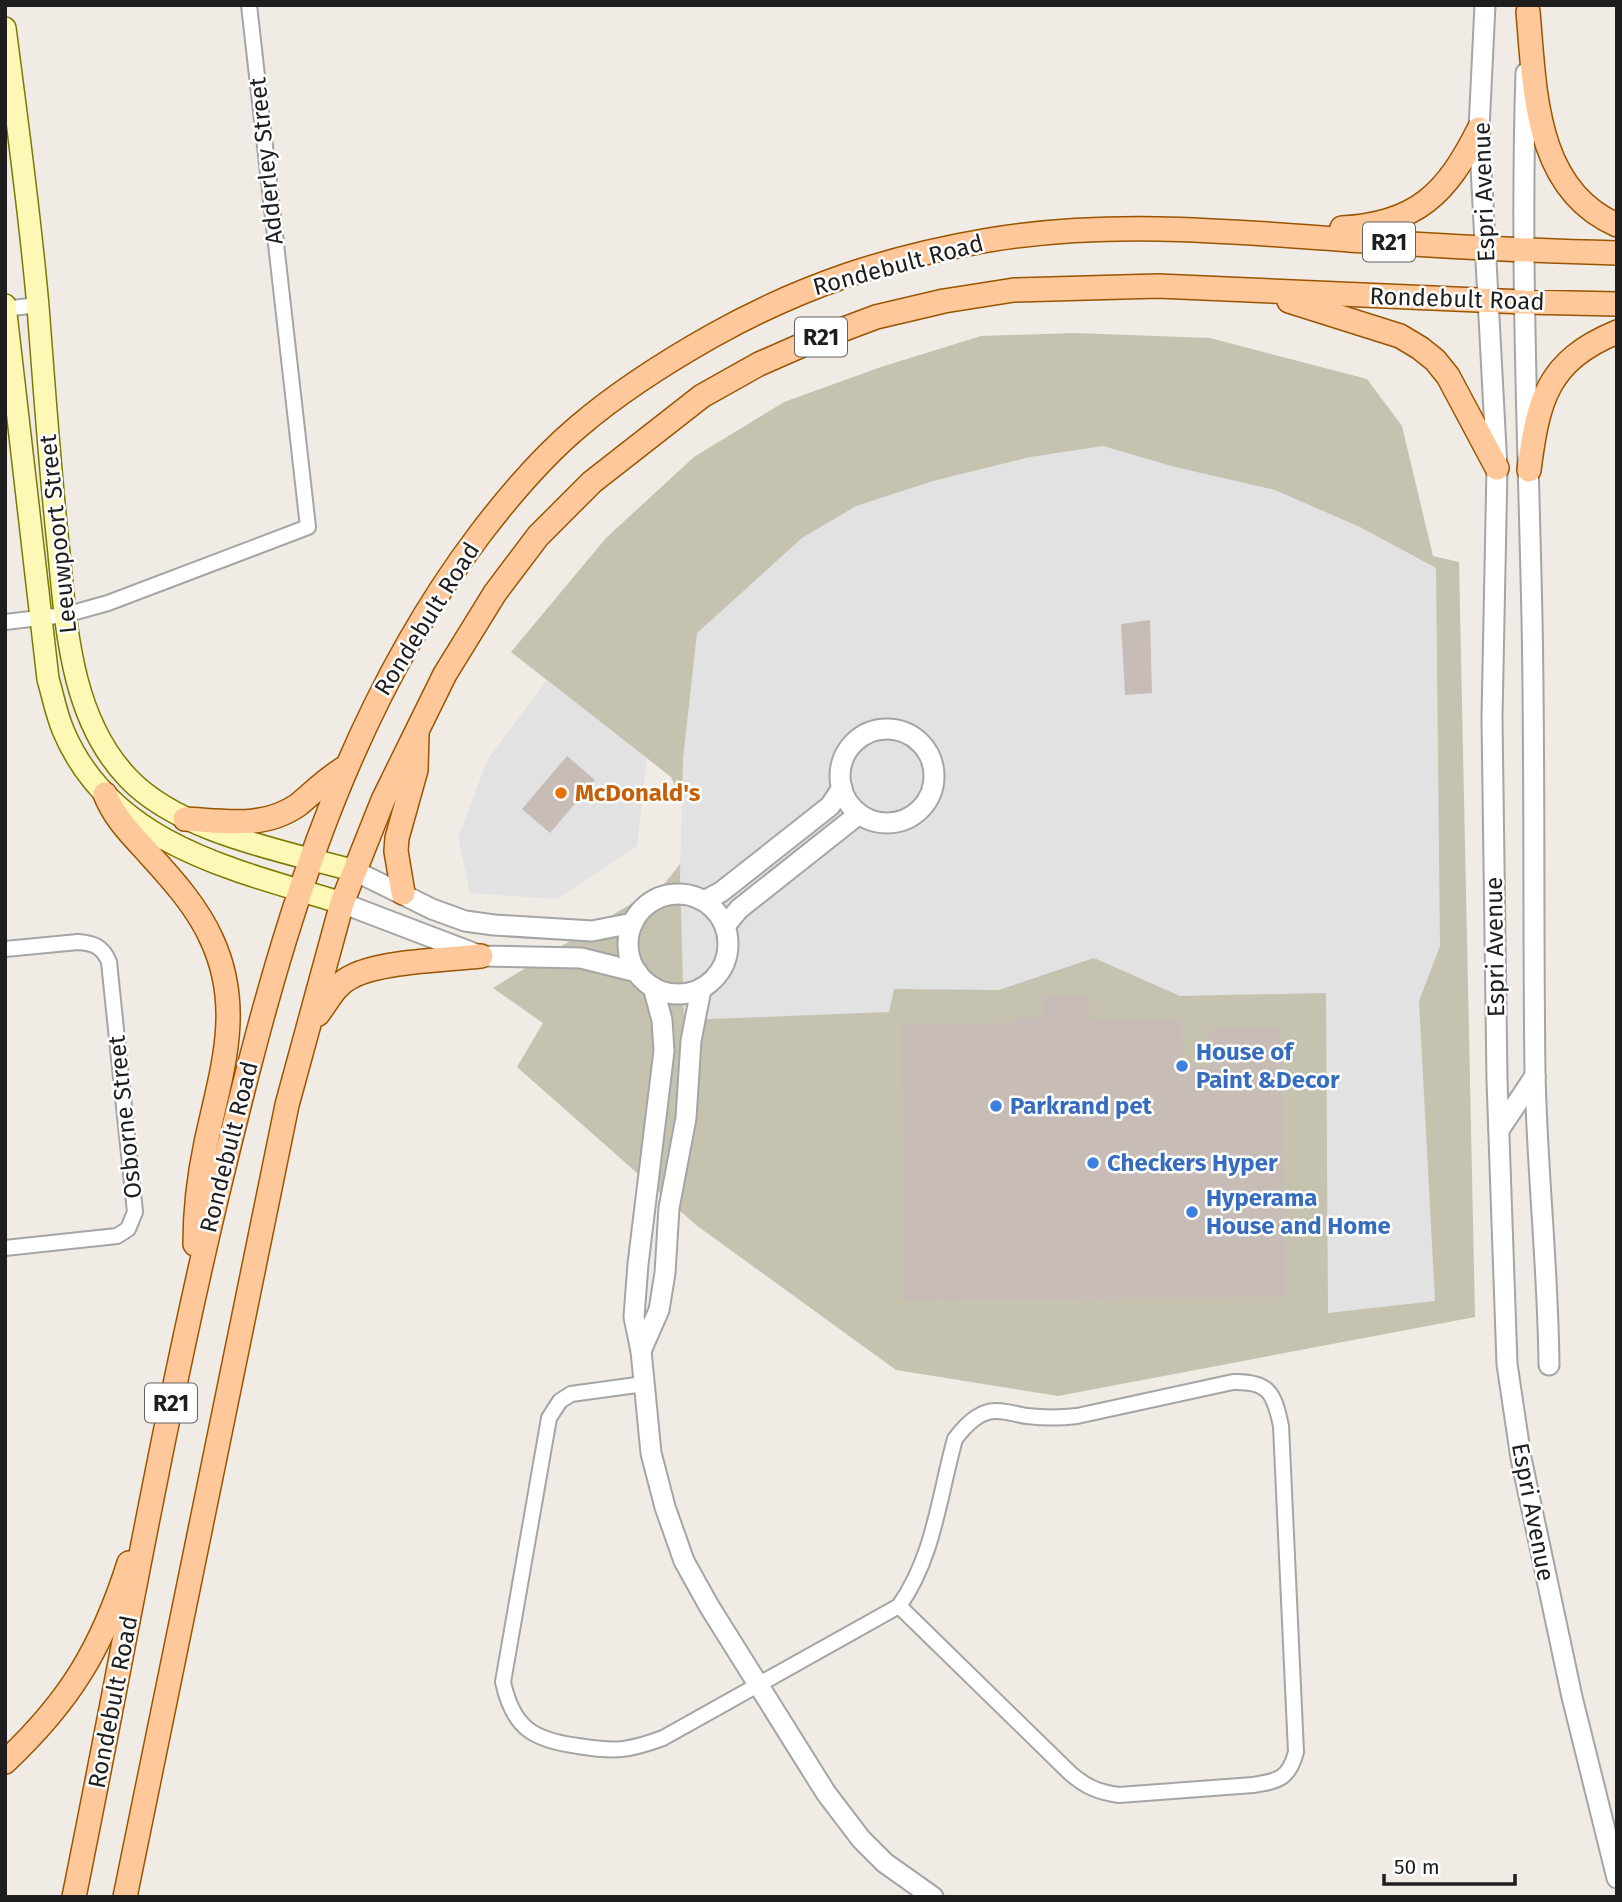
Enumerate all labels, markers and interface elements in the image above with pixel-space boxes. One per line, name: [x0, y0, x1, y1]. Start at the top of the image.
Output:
street label: Adderley Street: [243, 76, 289, 246]
street label: Espri Avenue: [1468, 121, 1500, 263]
road number: R21: [1363, 222, 1415, 262]
street label: Rondebult Road: [810, 229, 986, 301]
street label: Rondebult Road: [1369, 282, 1545, 316]
road number: R21: [795, 318, 847, 356]
street label: Leeuwpoort Street: [34, 433, 82, 635]
street label: Rondebult Road: [369, 537, 485, 701]
place label: McDonald's: [575, 779, 701, 807]
marker: McDonald's: [553, 785, 569, 801]
street label: Espri Avenue: [1480, 877, 1510, 1017]
street label: Osborne Street: [102, 1034, 147, 1200]
place label: House of Paint &Decor: [1196, 1038, 1340, 1094]
marker: House of Paint &Decor: [1174, 1058, 1190, 1074]
street label: Rondebult Road: [194, 1059, 264, 1235]
place label: Parkrand pet: [1010, 1092, 1153, 1120]
marker: Parkrand pet: [988, 1098, 1004, 1114]
place label: Checkers Hyper: [1107, 1149, 1278, 1177]
marker: Checkers Hyper: [1085, 1155, 1101, 1171]
place label: Hyperama House and Home: [1206, 1184, 1391, 1240]
marker: Hyperama House and Home: [1184, 1204, 1200, 1220]
road number: R21: [145, 1384, 197, 1422]
street label: Espri Avenue: [1506, 1440, 1560, 1584]
street label: Rondebult Road: [83, 1613, 143, 1791]
scale bar: [1384, 1842, 1515, 1886]
text: 50 m: [1394, 1854, 1440, 1880]

